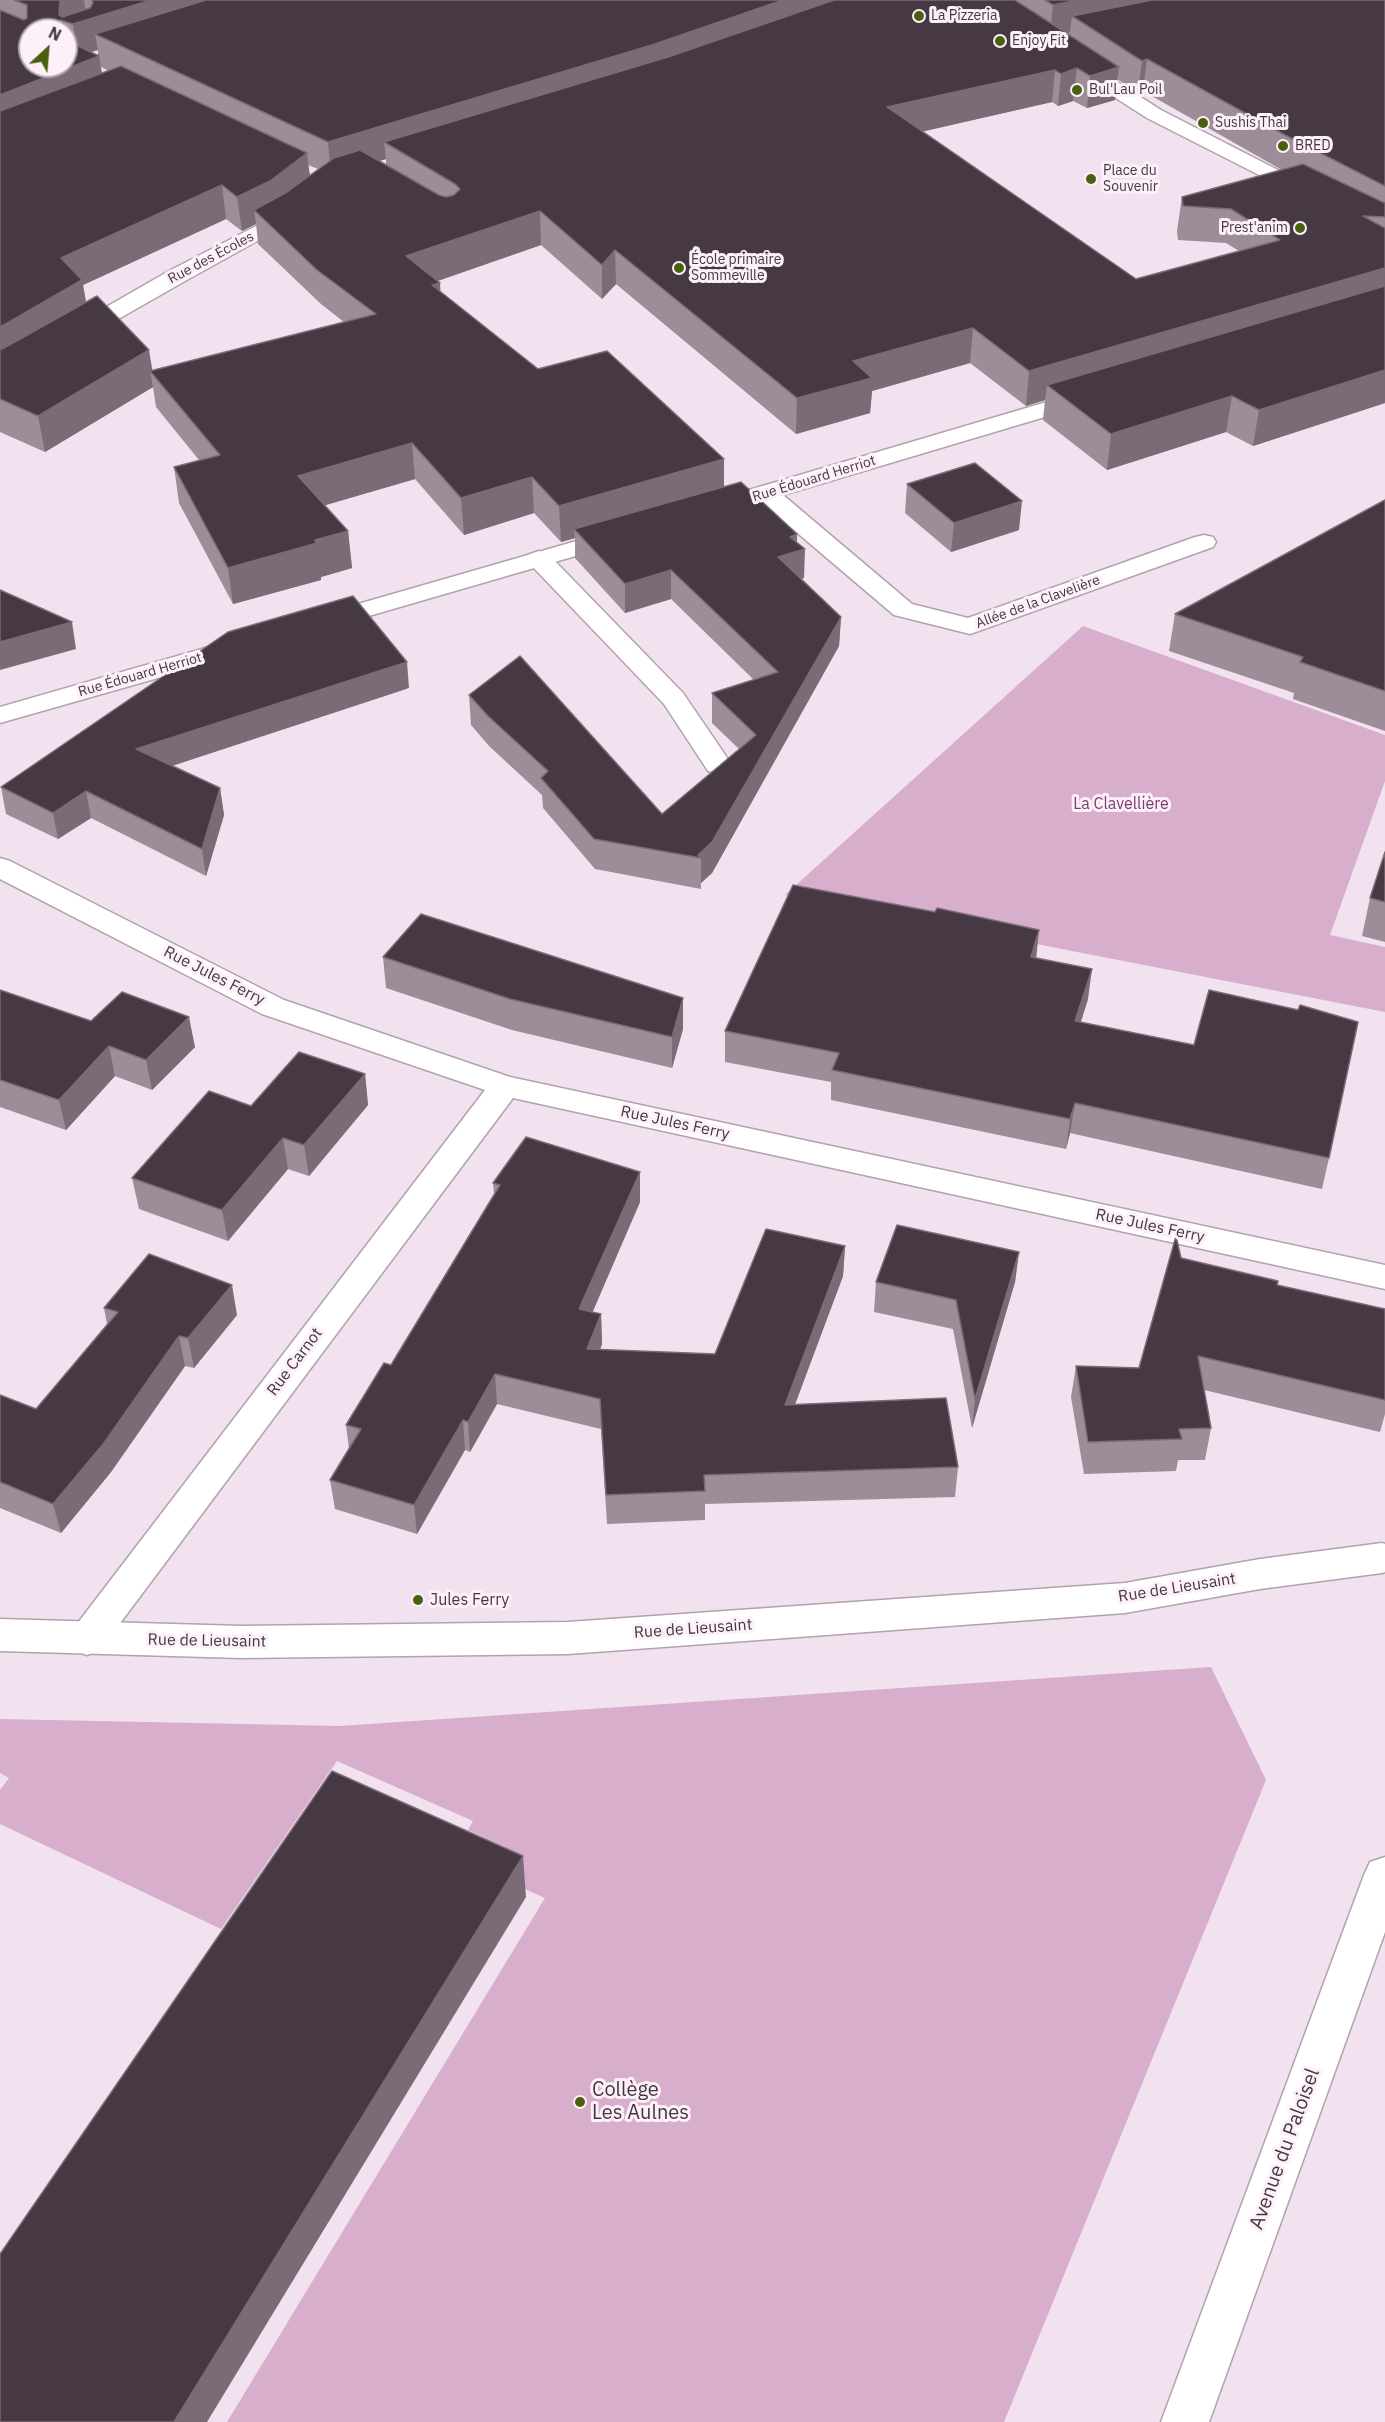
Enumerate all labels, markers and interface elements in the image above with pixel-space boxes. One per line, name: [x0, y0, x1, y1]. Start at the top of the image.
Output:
place label: La Pizzeria: [931, 8, 997, 24]
marker: La Pizzeria: [912, 9, 926, 23]
north arrow: [18, 18, 78, 78]
text: N: [45, 22, 65, 45]
place label: Enjoy Fit: [1012, 33, 1066, 49]
marker: Enjoy Fit: [993, 34, 1007, 48]
place label: Bul'Lau Poil: [1089, 82, 1162, 98]
marker: Bul'Lau Poil: [1070, 83, 1084, 97]
place label: Sushis Thai: [1215, 115, 1286, 131]
marker: Sushis Thai: [1196, 116, 1210, 130]
place label: BRED: [1295, 138, 1331, 154]
marker: BRED: [1276, 139, 1290, 153]
place label: Place du Souvenir: [1103, 163, 1158, 196]
marker: Place du Souvenir: [1084, 172, 1098, 186]
place label: Prest'anim: [1221, 220, 1288, 236]
marker: Prest'anim: [1293, 221, 1307, 235]
street label: Rue des Écoles: [165, 228, 257, 288]
place label: École primaire Sommeville: [691, 252, 781, 284]
marker: École primaire Sommeville: [672, 261, 686, 275]
street label: Rue Édouard Herriot: [750, 452, 878, 506]
street label: Allée de la Clavelière: [974, 572, 1102, 632]
street label: Rue Édouard Herriot: [76, 649, 204, 701]
park label: La Clavellière: [1073, 794, 1169, 814]
street label: Rue Jules Ferry: [160, 942, 268, 1010]
street label: Rue Jules Ferry: [619, 1102, 731, 1144]
street label: Rue Jules Ferry: [1094, 1205, 1206, 1247]
street label: Rue Carnot: [263, 1324, 327, 1400]
street label: Rue de Lieusaint: [1117, 1569, 1237, 1607]
place label: Jules Ferry: [430, 1590, 509, 1610]
marker: Jules Ferry: [411, 1593, 425, 1607]
street label: Rue de Lieusaint: [633, 1615, 753, 1643]
street label: Rue de Lieusaint: [148, 1630, 266, 1652]
street label: Avenue du Paloisel: [1245, 2065, 1325, 2233]
place label: Collège Les Aulnes: [592, 2078, 689, 2125]
marker: Collège Les Aulnes: [573, 2095, 587, 2109]

